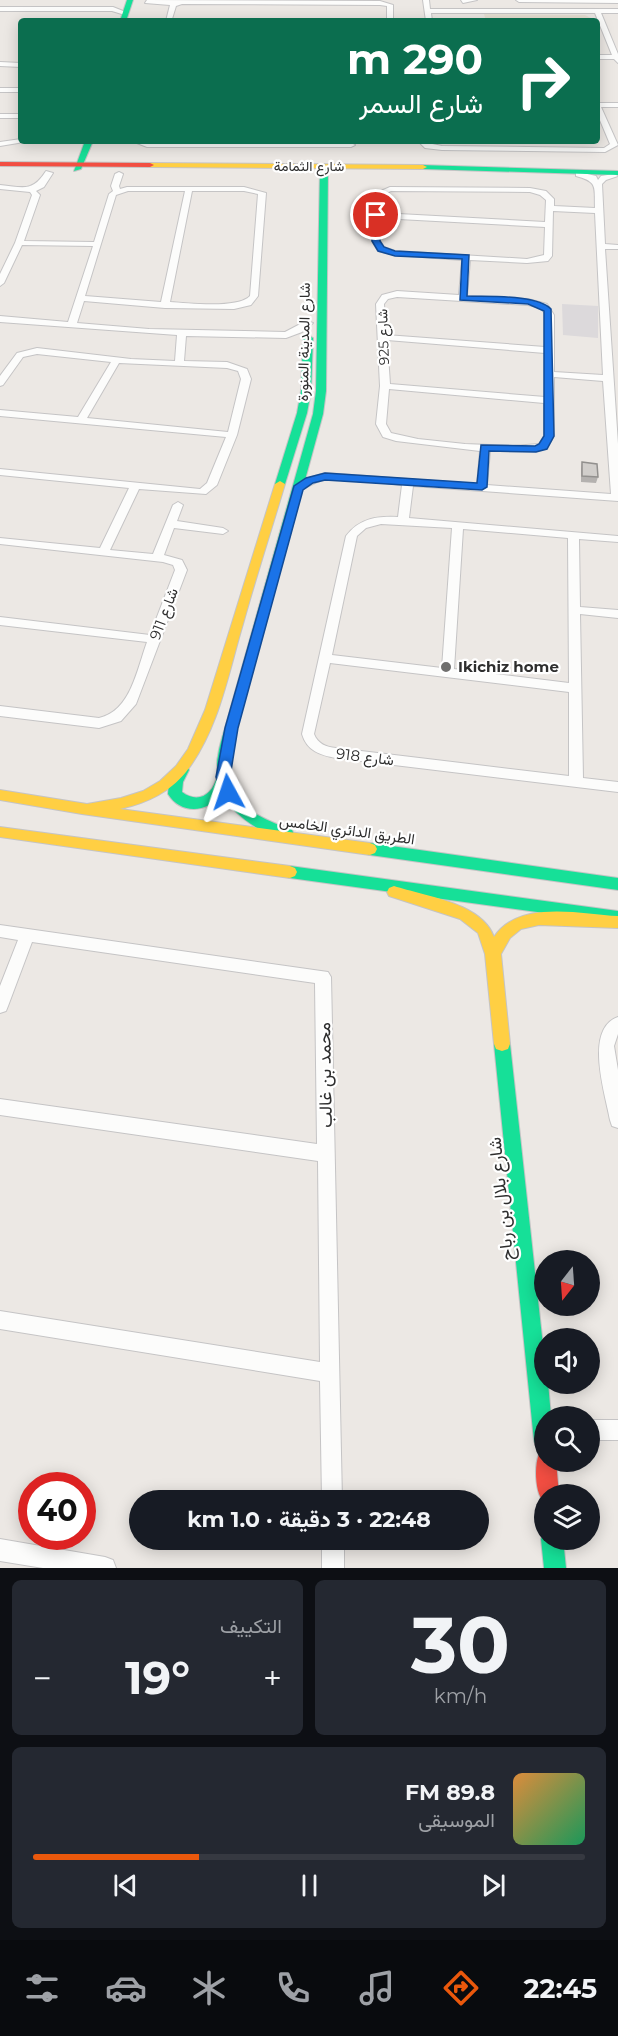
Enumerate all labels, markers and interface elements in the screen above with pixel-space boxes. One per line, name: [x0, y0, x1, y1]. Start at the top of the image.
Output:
text: 290 m: [347, 33, 483, 85]
icon: right: [504, 42, 582, 120]
text: شارع السمر: [359, 87, 483, 120]
street label: شارع الثمامة: [274, 157, 344, 177]
pin: [350, 189, 401, 240]
icon: arrive: [359, 198, 392, 231]
street label: شارع المدينة المنورة: [293, 282, 316, 402]
street label: شارع 925: [373, 309, 395, 365]
street label: شارع 911: [145, 585, 184, 643]
place label: Ikichiz home: [458, 657, 559, 676]
marker: Ikichiz home: [439, 660, 453, 674]
street label: شارع 918: [335, 744, 395, 771]
position arrow: [196, 760, 260, 824]
street label: الطريق الدائري الخامس: [278, 811, 416, 852]
street label: محمد بن غالب: [313, 1022, 337, 1128]
street label: شارع بلال بن رباح: [484, 1136, 519, 1262]
north arrow: [534, 1250, 600, 1316]
map controls: [534, 1250, 600, 1550]
button: sound: [534, 1328, 600, 1394]
button: search: [534, 1406, 600, 1472]
speed limit sign: 40: [18, 1472, 96, 1550]
button: layers: [534, 1484, 600, 1550]
text: 22:48 · 3 دقيقة · 1.0 km: [187, 1506, 431, 1533]
text: 30: [411, 1597, 510, 1693]
text: التكييف: [220, 1614, 282, 1638]
text: 19°: [125, 1650, 190, 1705]
text: −: [33, 1658, 52, 1698]
text: +: [263, 1658, 282, 1698]
text: km/h: [434, 1684, 487, 1708]
text: 89.8 FM: [405, 1779, 495, 1806]
text: الموسيقى: [418, 1808, 495, 1832]
icon: previous: [109, 1869, 142, 1902]
icon: pause: [293, 1869, 326, 1902]
icon: next: [477, 1869, 510, 1902]
icon: filters: [21, 1967, 63, 2009]
icon: car: [105, 1967, 147, 2009]
icon: climate: [188, 1967, 230, 2009]
icon: phone: [272, 1967, 314, 2009]
icon: music: [356, 1967, 398, 2009]
icon: directions: [440, 1967, 482, 2009]
text: 22:45: [524, 1972, 597, 2005]

